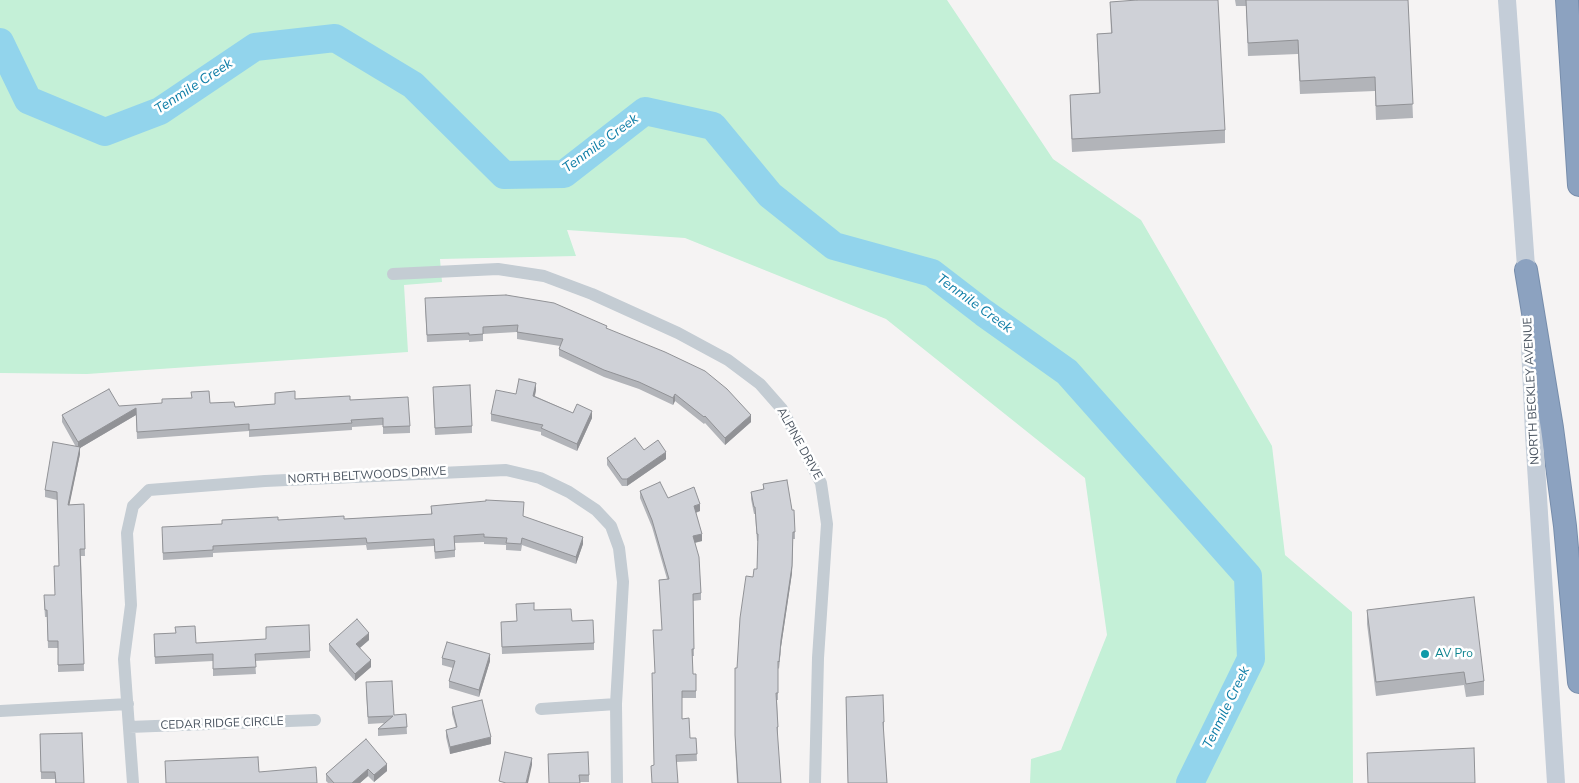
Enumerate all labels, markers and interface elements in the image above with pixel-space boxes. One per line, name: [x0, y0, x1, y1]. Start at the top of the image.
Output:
water label: Tenmile Creek: [152, 56, 236, 118]
water label: Tenmile Creek: [560, 111, 642, 177]
water label: Tenmile Creek: [933, 271, 1015, 337]
street label: NORTH BECKLEY AVENUE: [1521, 317, 1543, 465]
street label: ALPINE DRIVE: [773, 405, 825, 483]
street label: NORTH BELTWOODS DRIVE: [287, 465, 447, 487]
place label: AV Pro: [1435, 647, 1473, 661]
marker: AV Pro: [1419, 648, 1431, 660]
water label: Tenmile Creek: [1200, 664, 1254, 752]
street label: CEDAR RIDGE CIRCLE: [160, 715, 284, 733]

